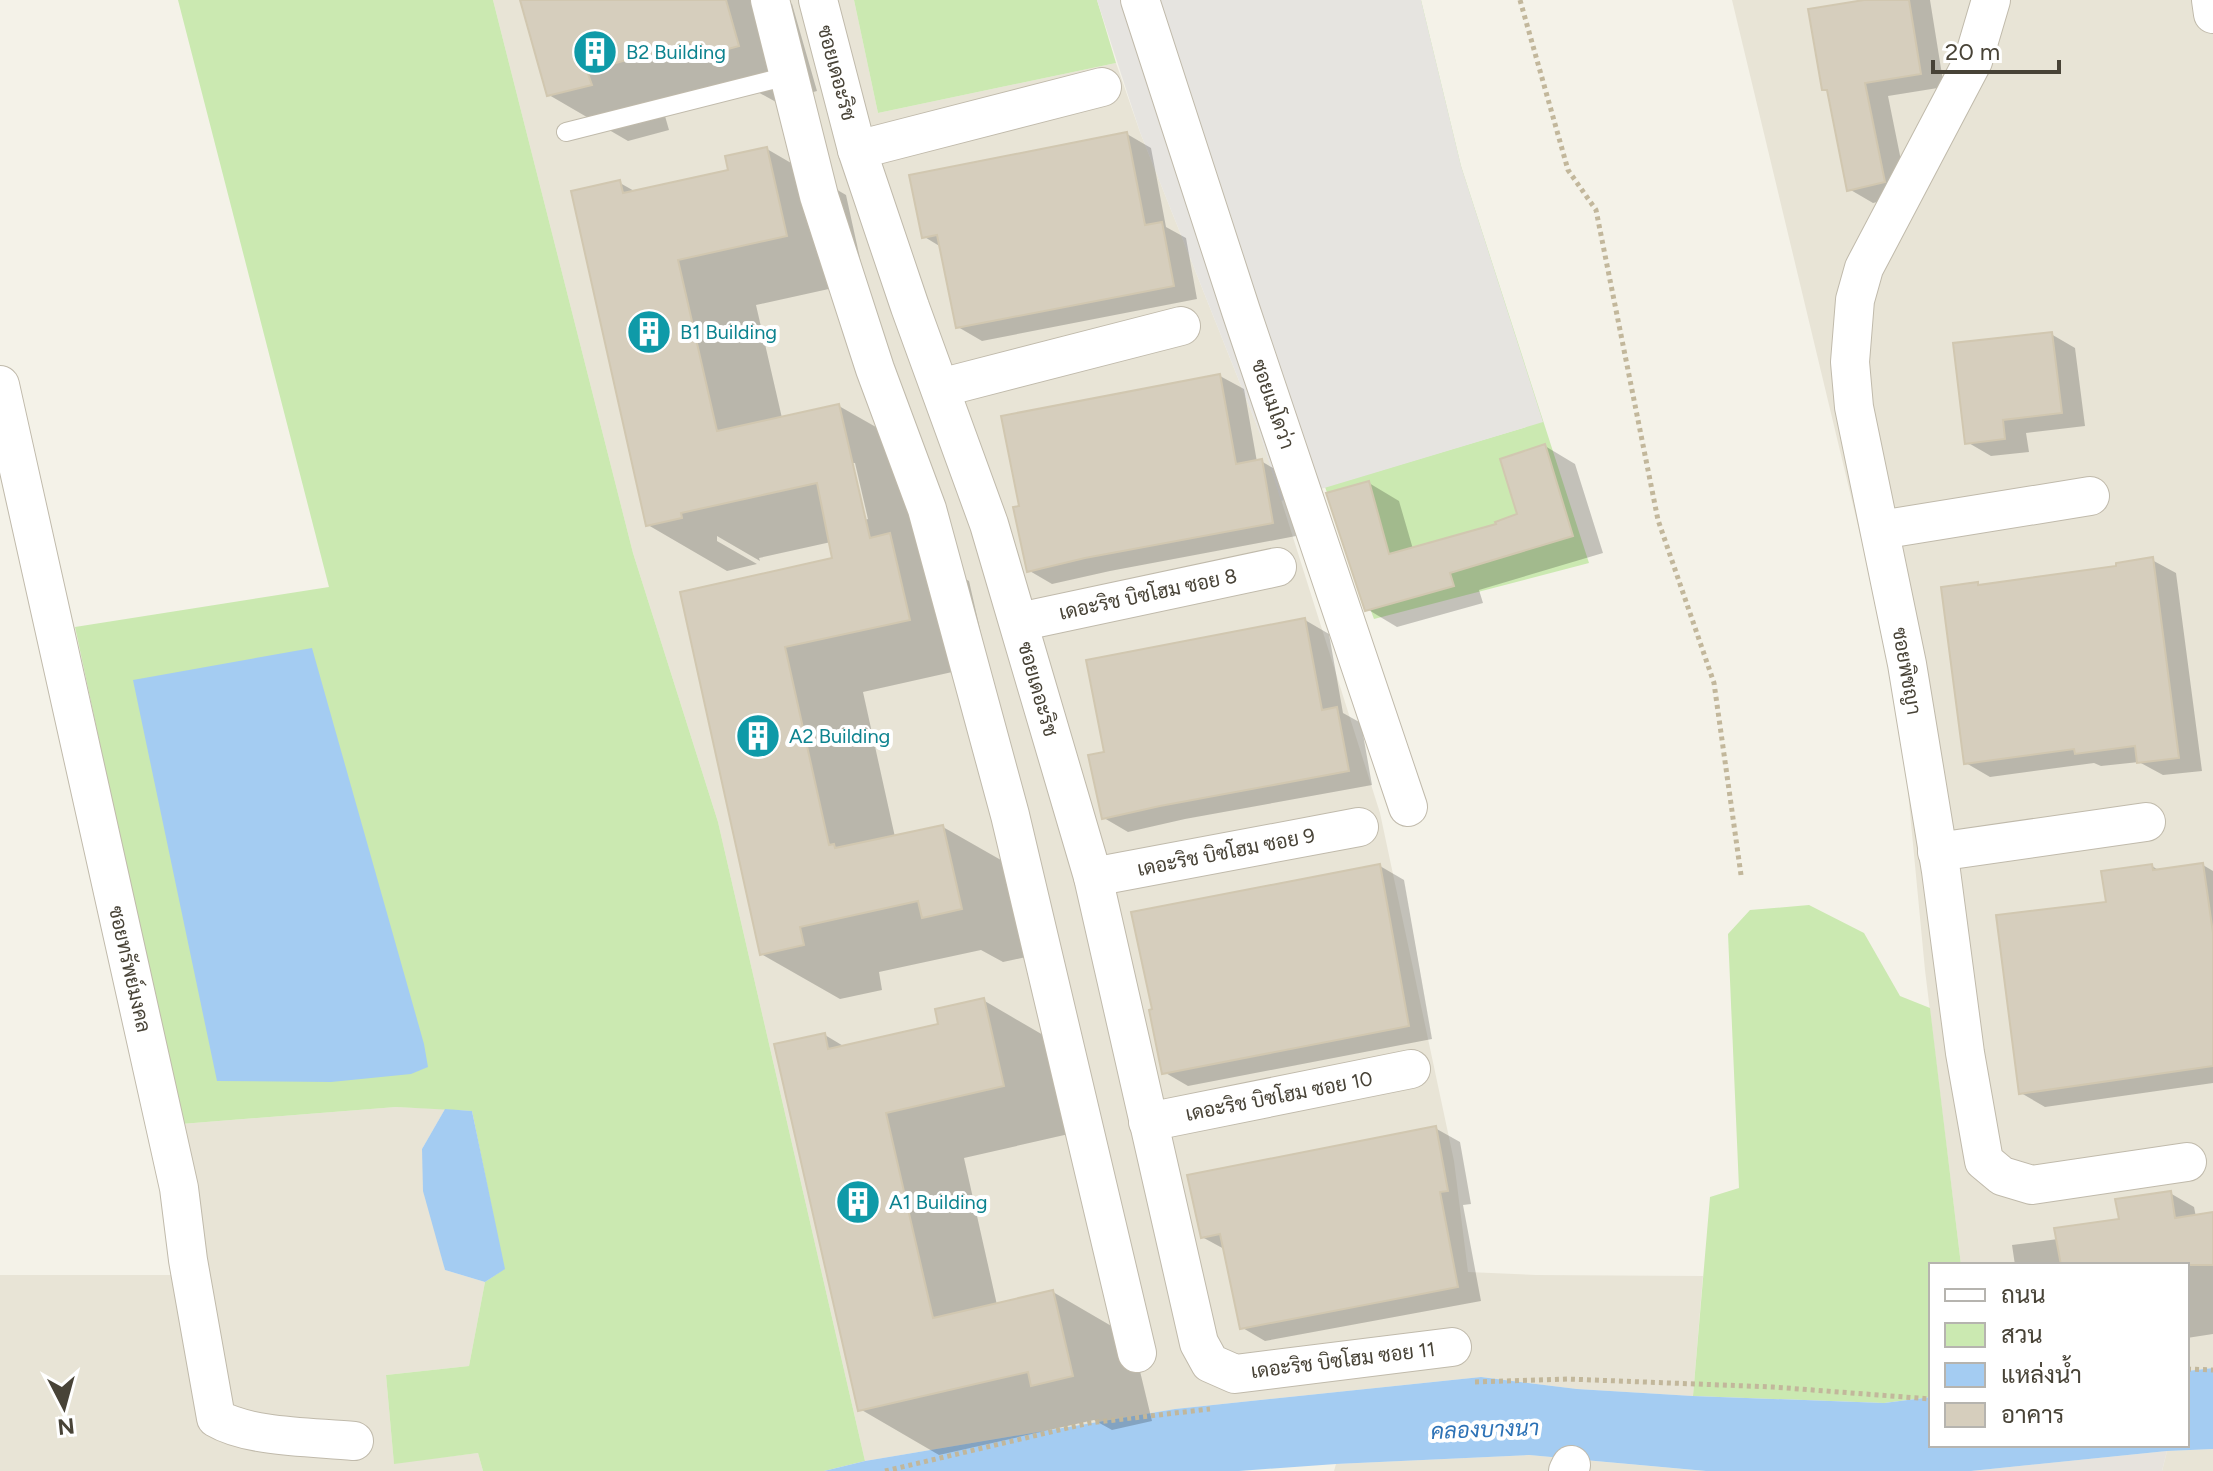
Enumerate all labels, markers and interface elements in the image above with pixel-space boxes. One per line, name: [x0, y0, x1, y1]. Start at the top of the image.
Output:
street label: ซอยเดอะริช: [813, 23, 861, 123]
scale bar: [1933, 24, 2059, 74]
building icon: B2 Building: [571, 28, 619, 76]
text: 20 m: [1945, 37, 2000, 66]
place label: B2 Building: [626, 40, 726, 64]
building icon: B1 Building: [625, 308, 673, 356]
place label: B1 Building: [680, 320, 777, 344]
street label: ซอยเมโดว่า: [1246, 356, 1300, 452]
street label: เดอะริช บิซโฮม ซอย 8: [1057, 562, 1239, 625]
street label: ซอยพิชญา: [1888, 625, 1926, 717]
street label: ซอยเดอะริช: [1013, 639, 1063, 739]
building icon: A2 Building: [734, 712, 782, 760]
place label: A2 Building: [789, 724, 890, 748]
street label: เดอะริช บิซโฮม ซอย 9: [1135, 822, 1317, 881]
street label: ซอยทรัพย์มงคล: [104, 903, 158, 1035]
street label: เดอะริช บิซโฮม ซอย 10: [1183, 1065, 1375, 1126]
building icon: A1 Building: [834, 1178, 882, 1226]
place label: A1 Building: [889, 1190, 987, 1214]
legend: [1929, 1263, 2189, 1447]
text: ถนน: [2001, 1280, 2046, 1309]
text: สวน: [2001, 1320, 2043, 1349]
street label: เดอะริช บิซโฮม ซอย 11: [1249, 1336, 1437, 1383]
text: แหล่งน้ำ: [2001, 1355, 2082, 1389]
north arrow: [24, 1367, 104, 1447]
text: อาคาร: [2001, 1400, 2064, 1429]
text: N: [56, 1412, 76, 1441]
water label: คลองบางนา: [1430, 1414, 1540, 1445]

